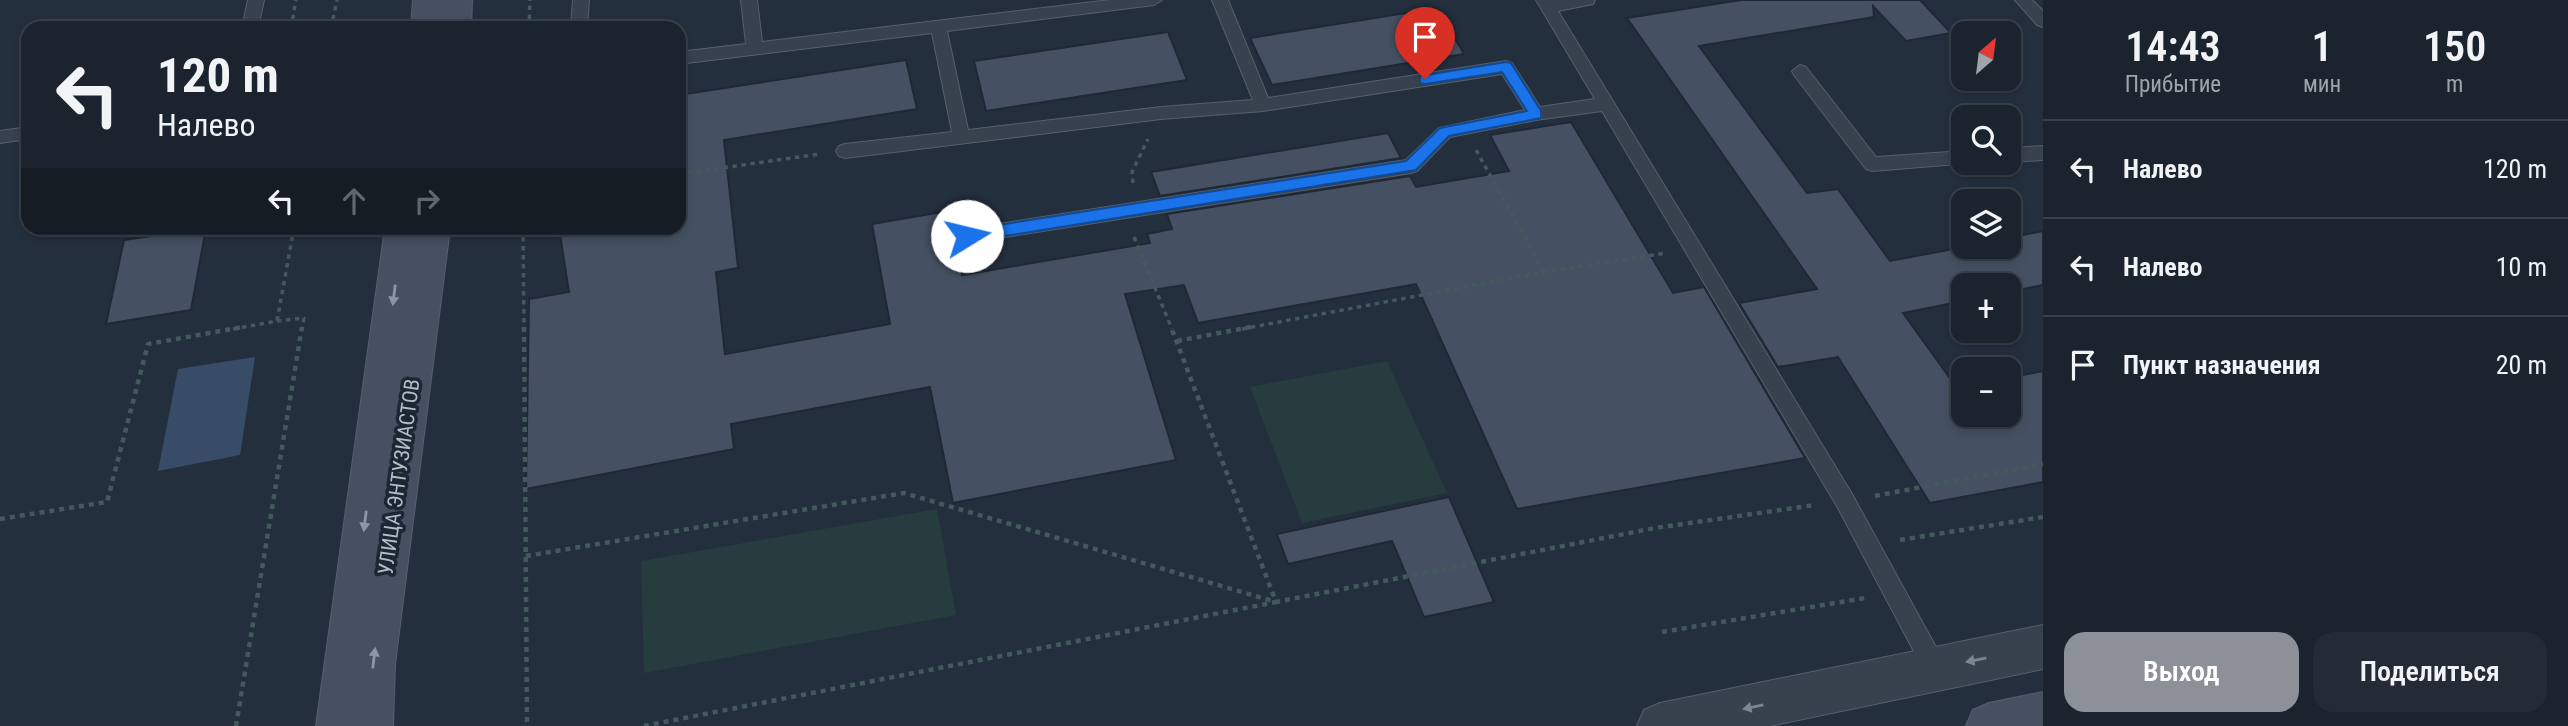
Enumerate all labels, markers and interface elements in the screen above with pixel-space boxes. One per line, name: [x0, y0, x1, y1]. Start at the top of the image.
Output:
pin: [1395, 7, 1455, 79]
icon: arrive: [1406, 18, 1444, 56]
north arrow: [1951, 21, 2021, 91]
map controls: [1951, 21, 2021, 427]
text: 14:43: [2125, 22, 2221, 71]
text: 1: [2311, 22, 2333, 71]
text: 150: [2423, 22, 2486, 71]
text: 120 m: [157, 47, 279, 104]
icon: left: [42, 49, 133, 140]
text: Прибытие: [2125, 71, 2221, 98]
text: мин: [2303, 71, 2341, 98]
text: m: [2446, 71, 2463, 98]
button: search: [1951, 105, 2021, 175]
text: Налево: [157, 106, 256, 144]
icon: left: [2064, 150, 2102, 188]
text: Налево: [2123, 154, 2203, 184]
text: 120 m: [2483, 154, 2547, 184]
icon: left: [262, 182, 300, 220]
icon: ahead: [335, 182, 373, 220]
icon: right: [408, 182, 446, 220]
button: layers: [1951, 189, 2021, 259]
position arrow: [930, 199, 1004, 273]
icon: left: [2064, 248, 2102, 286]
text: Налево: [2123, 252, 2203, 282]
text: 10 m: [2496, 252, 2547, 282]
button: +: [1951, 273, 2021, 343]
one-way arrow: [388, 284, 399, 306]
icon: arrive: [2064, 346, 2102, 384]
text: Пункт назначения: [2123, 350, 2321, 380]
text: 20 m: [2496, 350, 2547, 380]
button: −: [1951, 357, 2021, 427]
street label: УЛИЦА ЭНТУЗИАСТОВ: [373, 378, 425, 576]
one-way arrow: [359, 510, 370, 532]
button: Выход: [2064, 632, 2299, 712]
button: Поделиться: [2313, 632, 2547, 712]
one-way arrow: [369, 647, 380, 669]
one-way arrow: [1965, 655, 1987, 666]
one-way arrow: [1742, 701, 1764, 712]

